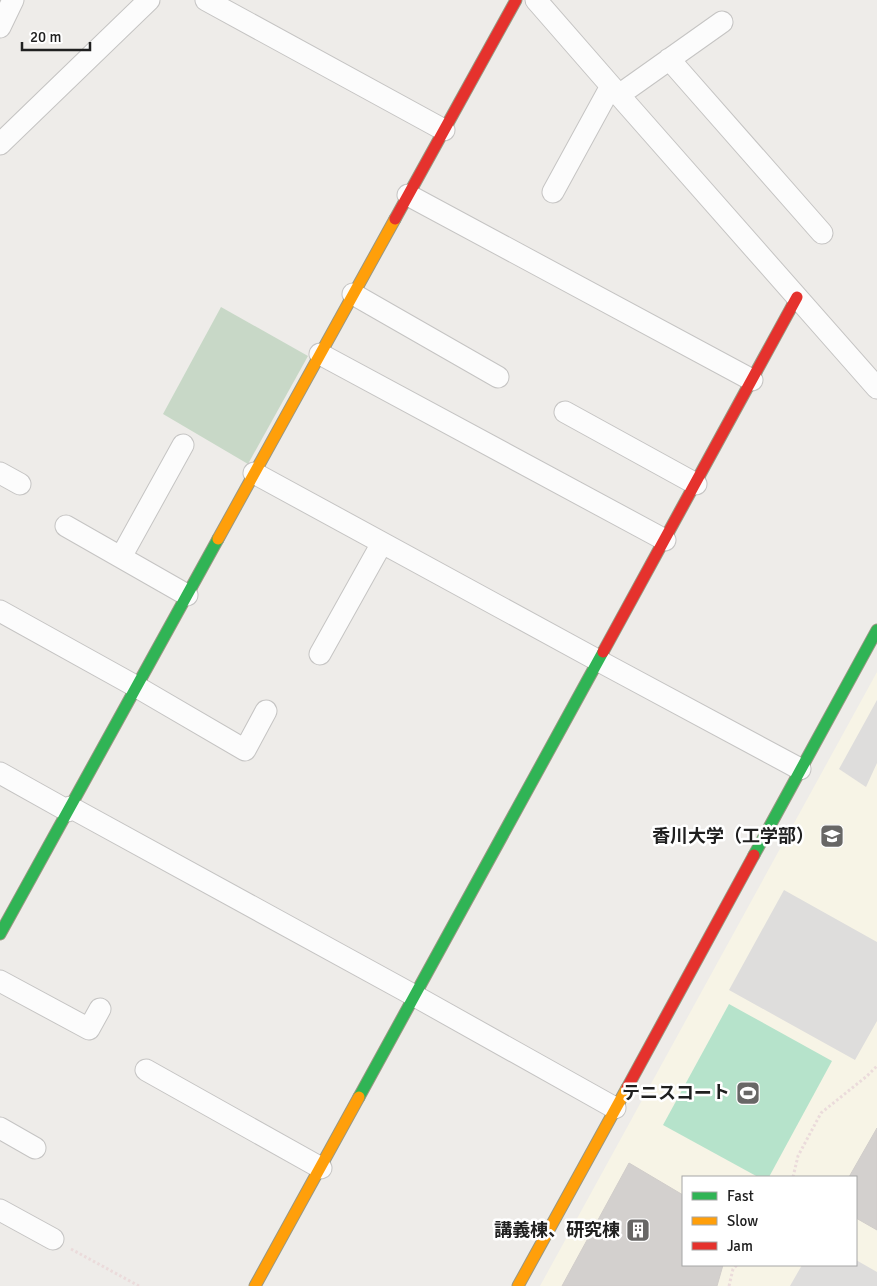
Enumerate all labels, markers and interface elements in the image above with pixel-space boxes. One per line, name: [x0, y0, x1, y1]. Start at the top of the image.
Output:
scale bar: [22, 20, 90, 52]
text: 20 m: [30, 28, 61, 46]
school or university icon: 香川大学（工学部）: [819, 823, 845, 849]
place label: 香川大学（工学部）: [652, 825, 814, 847]
sports icon: テニスコート: [735, 1080, 761, 1106]
place label: テニスコート: [622, 1082, 730, 1104]
legend: [682, 1176, 857, 1266]
text: Fast: [727, 1187, 754, 1205]
text: Slow: [727, 1212, 758, 1230]
building icon: 講義棟、研究棟: [625, 1217, 651, 1243]
place label: 講義棟、研究棟: [494, 1219, 620, 1241]
text: Jam: [727, 1237, 753, 1255]

